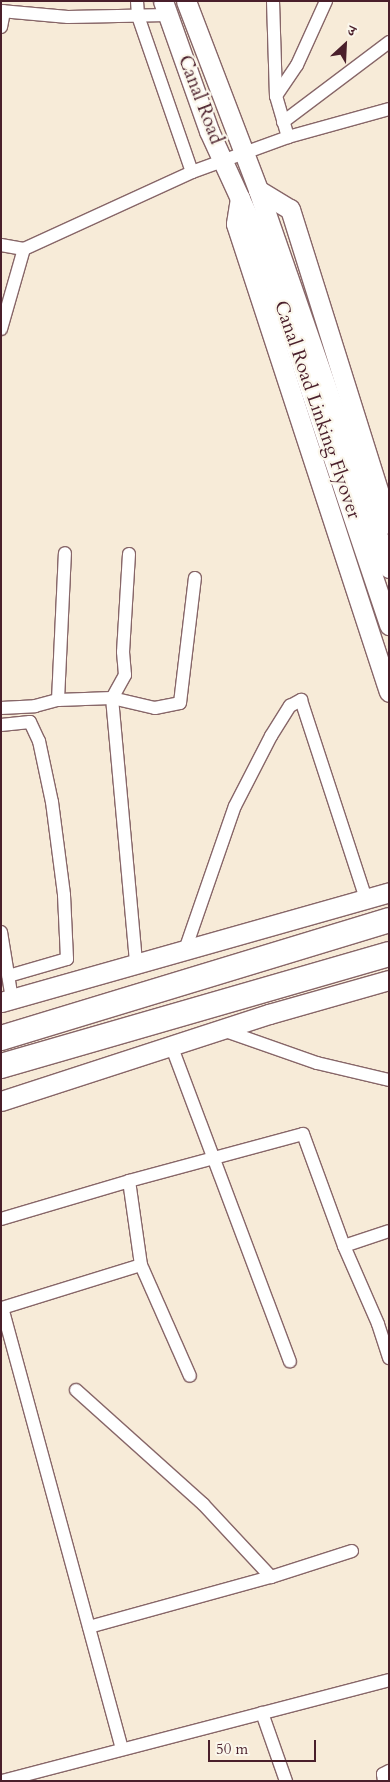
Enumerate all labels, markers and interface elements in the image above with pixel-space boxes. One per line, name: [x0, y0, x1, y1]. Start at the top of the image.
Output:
north arrow: [320, 20, 370, 70]
text: उ: [344, 21, 359, 41]
street label: Canal Road: [173, 52, 227, 148]
street label: Canal Road Linking Flyover: [269, 298, 365, 522]
scale bar: [210, 1730, 318, 1762]
text: 50 m: [216, 1739, 248, 1759]

